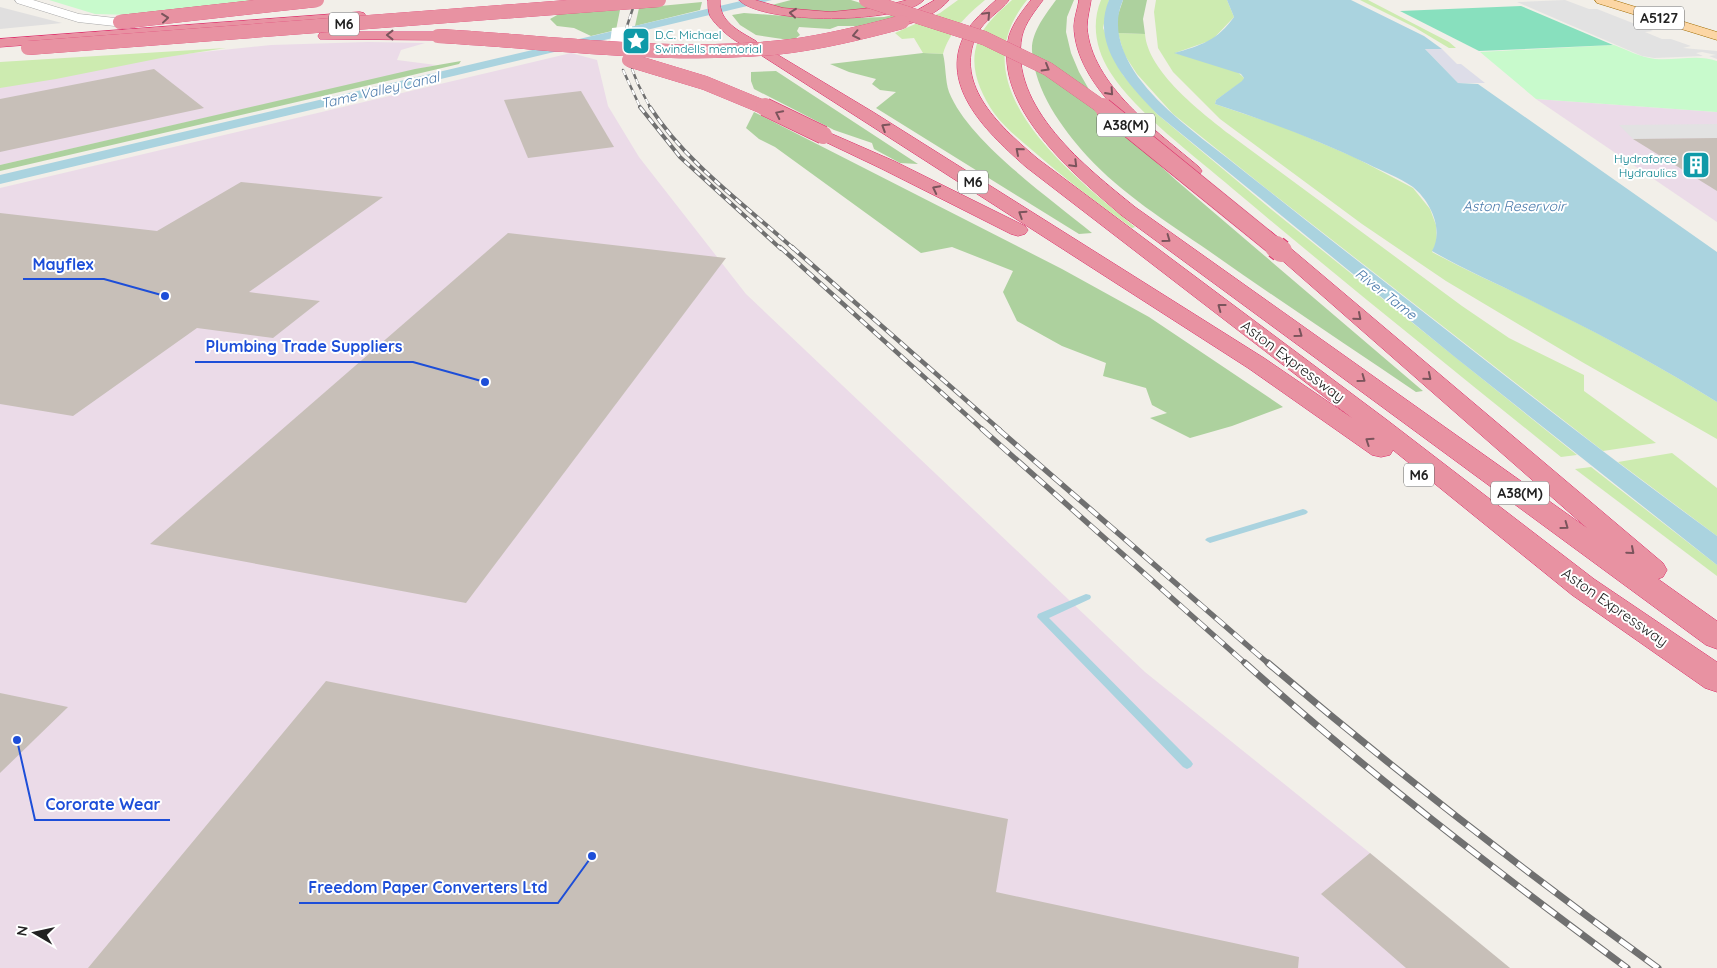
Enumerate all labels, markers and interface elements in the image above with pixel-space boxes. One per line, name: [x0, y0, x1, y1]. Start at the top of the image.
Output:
road number: A5127: [1634, 7, 1684, 30]
one-way arrow: [788, 8, 796, 19]
road number: M6: [329, 12, 359, 36]
one-way arrow: [981, 12, 990, 21]
one-way arrow: [161, 13, 169, 24]
place icon: D.C. Michael Swindells memorial: [621, 26, 651, 56]
place label: D.C. Michael Swindells memorial: [655, 27, 762, 56]
one-way arrow: [851, 29, 860, 40]
one-way arrow: [385, 30, 393, 40]
one-way arrow: [1040, 62, 1049, 72]
water label: Tame Valley Canal: [319, 67, 443, 112]
one-way arrow: [1104, 87, 1113, 96]
one-way arrow: [776, 110, 785, 120]
road number: A38(M): [1097, 114, 1155, 136]
one-way arrow: [882, 123, 891, 133]
one-way arrow: [1015, 148, 1024, 157]
building icon: Hydraforce Hydraulics: [1681, 150, 1711, 180]
place label: Hydraforce Hydraulics: [1614, 151, 1677, 180]
one-way arrow: [1069, 158, 1078, 167]
road number: M6: [958, 170, 988, 193]
one-way arrow: [932, 185, 941, 195]
water label: Aston Reservoir: [1463, 197, 1567, 215]
one-way arrow: [1018, 211, 1027, 221]
one-way arrow: [1162, 233, 1171, 242]
callout: Mayflex: [23, 248, 104, 279]
text: Mayflex: [32, 254, 94, 274]
water label: River Tame: [1352, 264, 1421, 324]
one-way arrow: [1217, 304, 1227, 313]
one-way arrow: [1352, 311, 1361, 320]
street label: Aston Expressway: [1237, 316, 1349, 406]
one-way arrow: [1293, 328, 1303, 337]
callout: Plumbing Trade Suppliers: [195, 331, 413, 362]
text: Plumbing Trade Suppliers: [205, 336, 403, 356]
one-way arrow: [1423, 371, 1432, 380]
one-way arrow: [1356, 373, 1366, 382]
one-way arrow: [1365, 438, 1375, 447]
road number: M6: [1404, 464, 1434, 486]
road number: A38(M): [1491, 482, 1549, 504]
one-way arrow: [1559, 520, 1569, 529]
one-way arrow: [1625, 546, 1634, 554]
street label: Aston Expressway: [1558, 563, 1672, 651]
callout: Cororate Wear: [35, 789, 170, 820]
text: Cororate Wear: [45, 794, 161, 814]
callout: Freedom Paper Converters Ltd: [299, 872, 558, 903]
text: Freedom Paper Converters Ltd: [308, 877, 548, 897]
north arrow: [10, 908, 60, 958]
text: N: [12, 924, 32, 937]

